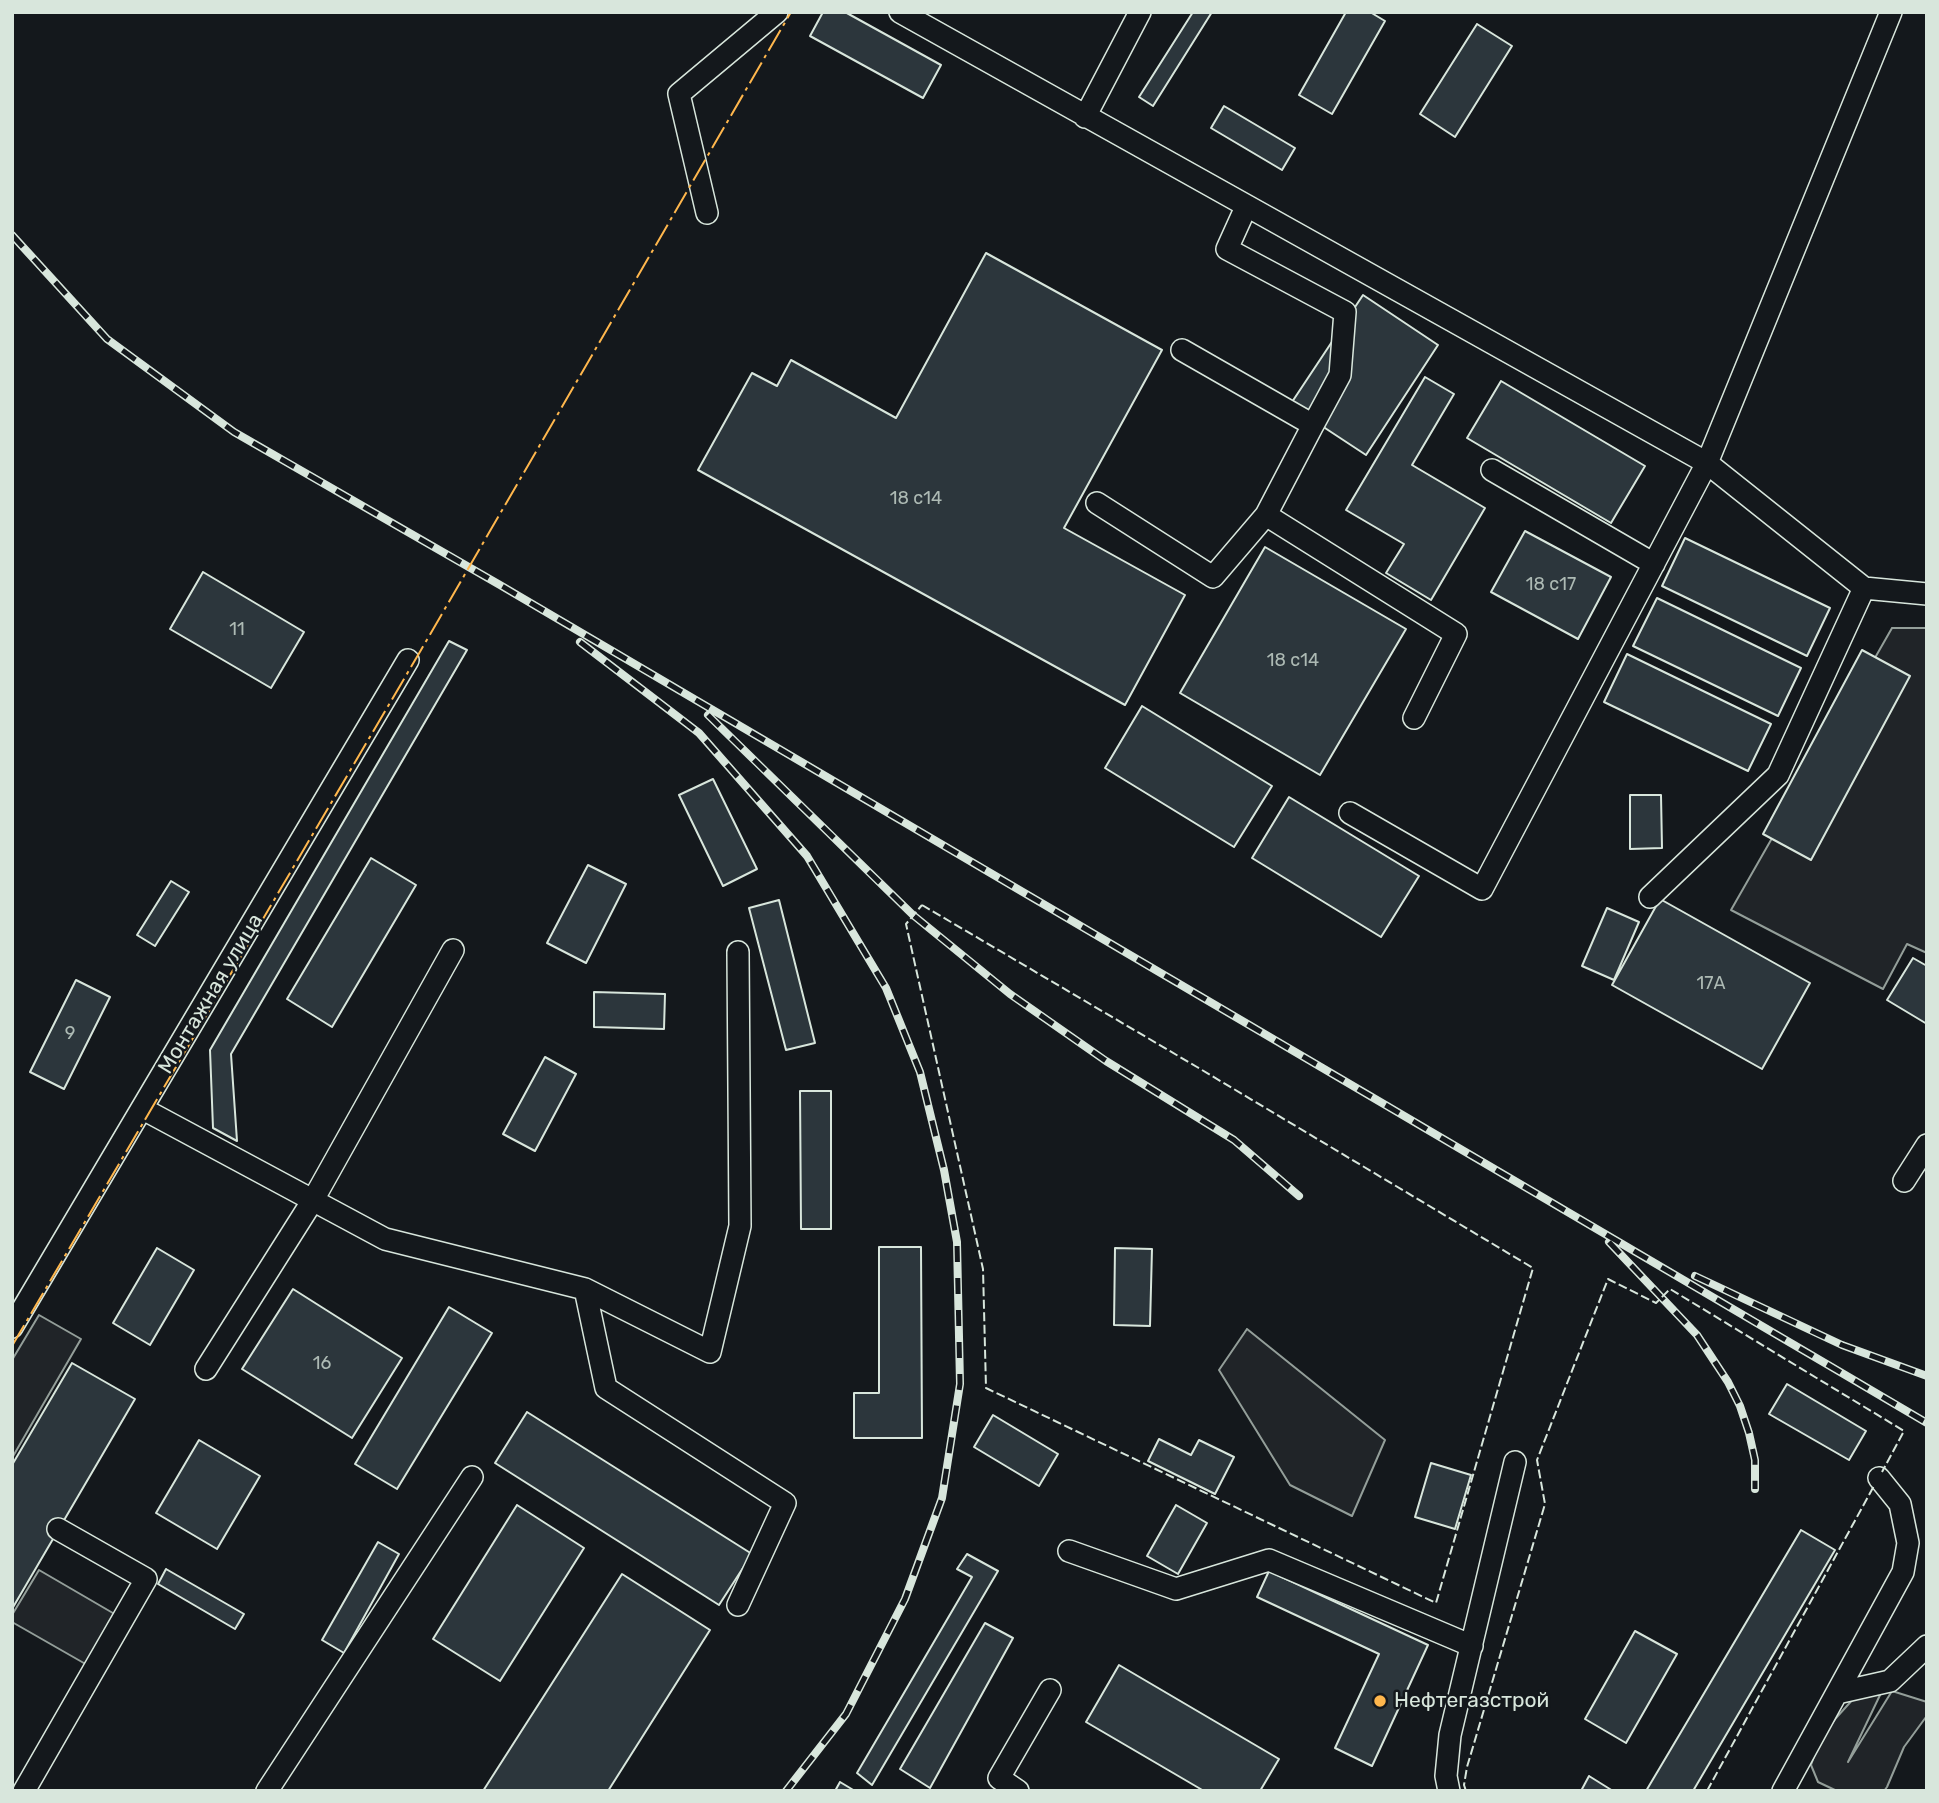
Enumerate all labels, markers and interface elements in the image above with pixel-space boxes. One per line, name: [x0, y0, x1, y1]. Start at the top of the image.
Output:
house number: 18 с14: [890, 488, 942, 510]
house number: 18 с17: [1526, 574, 1576, 596]
house number: 11: [229, 619, 245, 641]
house number: 18 с14: [1267, 650, 1319, 672]
street label: Монтажная улица: [153, 910, 269, 1078]
house number: 17А: [1697, 973, 1725, 995]
house number: 9: [65, 1023, 75, 1045]
house number: 16: [313, 1353, 331, 1375]
place label: Нефтегазстрой: [1394, 1688, 1549, 1714]
marker: Нефтегазстрой: [1372, 1693, 1388, 1709]

